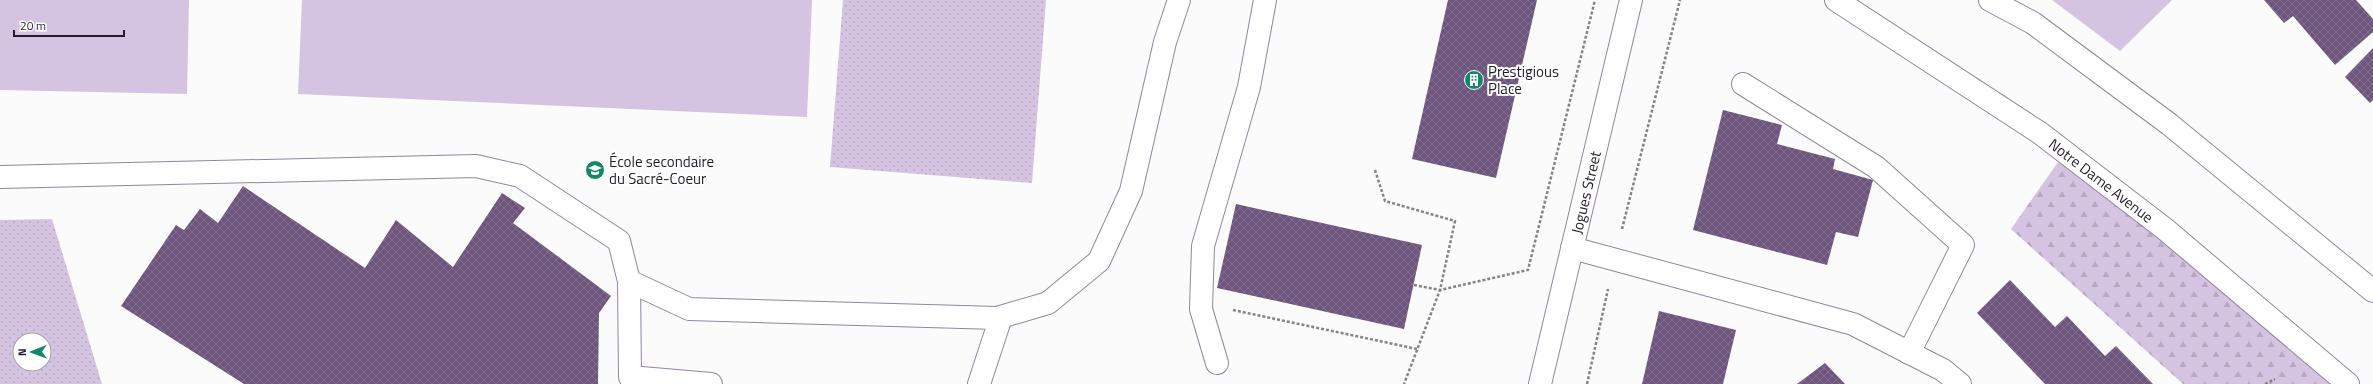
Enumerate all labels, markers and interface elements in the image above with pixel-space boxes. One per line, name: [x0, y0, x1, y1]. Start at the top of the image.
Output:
scale bar: [14, 12, 124, 38]
text: 20 m: [20, 16, 46, 35]
place label: Prestigious Place: [1488, 60, 1559, 100]
building icon: Prestigious Place: [1463, 69, 1485, 91]
street label: Notre Dame Avenue: [2044, 132, 2159, 228]
street label: Jogues Street: [1565, 148, 1607, 236]
place label: École secondaire du Sacré-Coeur: [609, 150, 714, 190]
school or university icon: École secondaire du Sacré-Coeur: [584, 159, 606, 181]
north arrow: [12, 332, 52, 372]
text: N: [14, 348, 30, 356]

